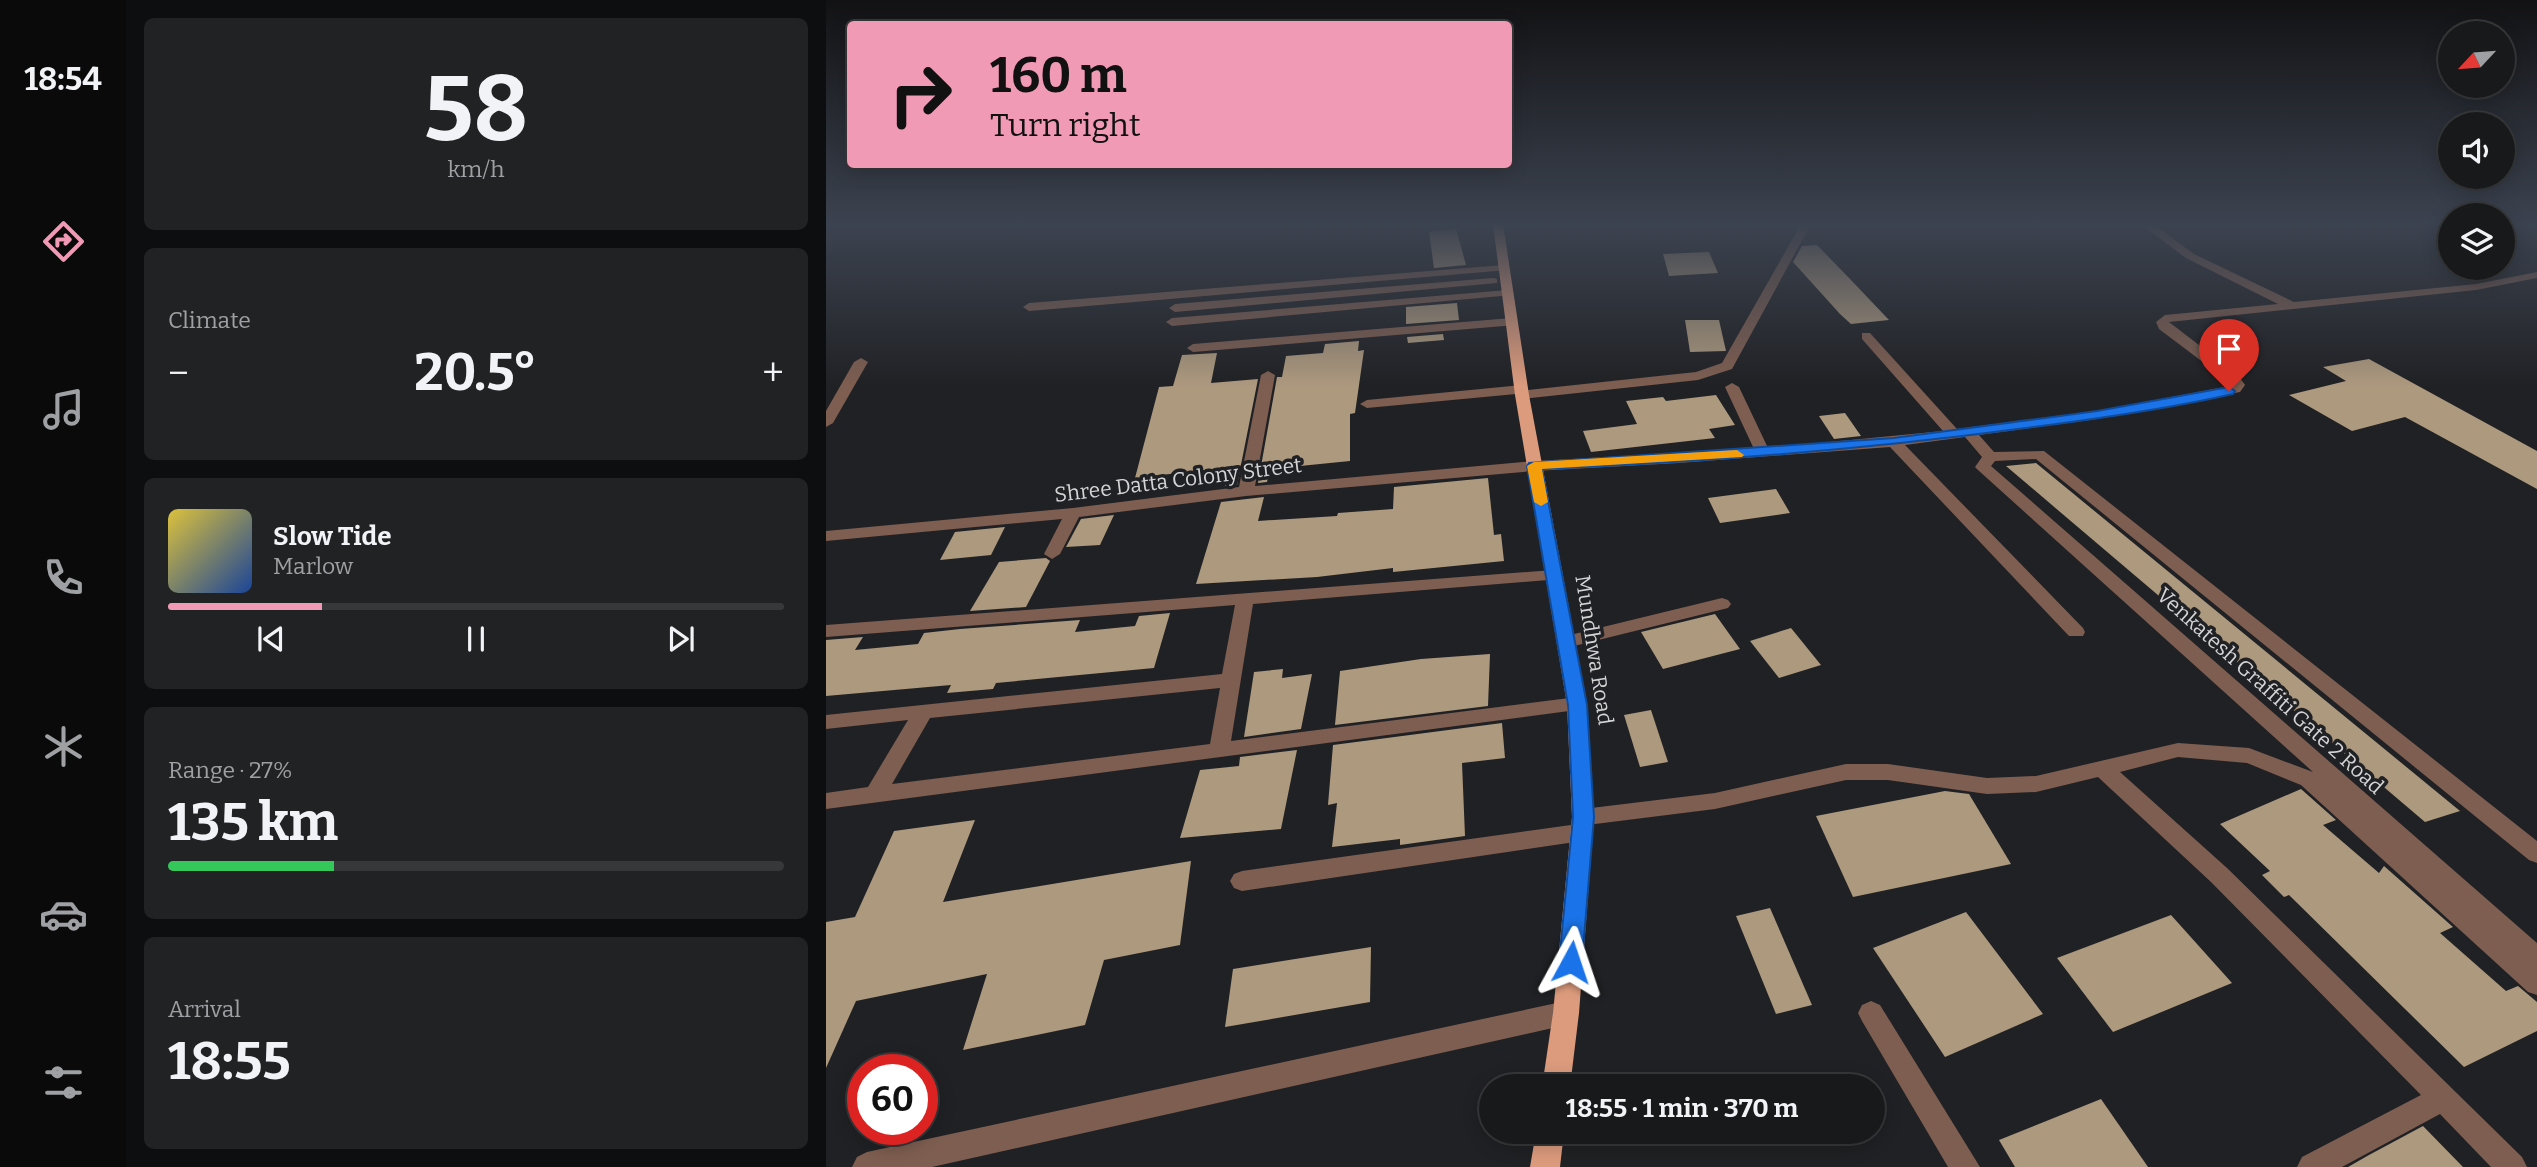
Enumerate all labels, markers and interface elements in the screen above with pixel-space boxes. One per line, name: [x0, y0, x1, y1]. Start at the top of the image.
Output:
north arrow: [2438, 21, 2515, 98]
map controls: [2438, 21, 2515, 280]
text: 160 m: [990, 46, 1127, 105]
icon: right: [875, 49, 966, 140]
text: 58: [424, 55, 528, 164]
text: 18:54: [24, 60, 102, 98]
text: Turn right: [990, 106, 1141, 144]
button: sound: [2438, 112, 2515, 189]
text: km/h: [448, 155, 504, 183]
button: layers: [2438, 203, 2515, 280]
icon: directions: [39, 217, 88, 266]
text: Climate: [168, 306, 251, 334]
pin: [2199, 319, 2259, 391]
icon: arrive: [2210, 330, 2248, 368]
text: 20.5°: [414, 341, 537, 404]
text: −: [168, 350, 189, 396]
text: +: [762, 350, 784, 396]
icon: music: [39, 385, 88, 434]
street label: Shree Datta Colony Street: [1053, 452, 1303, 508]
text: Slow Tide: [273, 521, 392, 552]
text: Marlow: [273, 552, 353, 580]
icon: phone: [39, 553, 88, 602]
street label: Mundhwa Road: [1569, 573, 1619, 727]
street label: Venkatesh Graffiti Gate 2 Road: [2151, 582, 2389, 800]
icon: previous: [252, 620, 290, 658]
icon: pause: [457, 620, 495, 658]
icon: next: [662, 620, 700, 658]
icon: climate: [39, 722, 88, 771]
text: Range · 27%: [168, 756, 292, 784]
text: 135 km: [168, 791, 338, 854]
icon: car: [39, 890, 88, 939]
position arrow: [1534, 925, 1608, 999]
text: Arrival: [168, 995, 241, 1023]
text: 18:55: [168, 1030, 291, 1093]
speed limit sign: 60: [847, 1054, 938, 1145]
icon: filters: [39, 1058, 88, 1107]
text: 18:55 · 1 min · 370 m: [1566, 1093, 1798, 1124]

